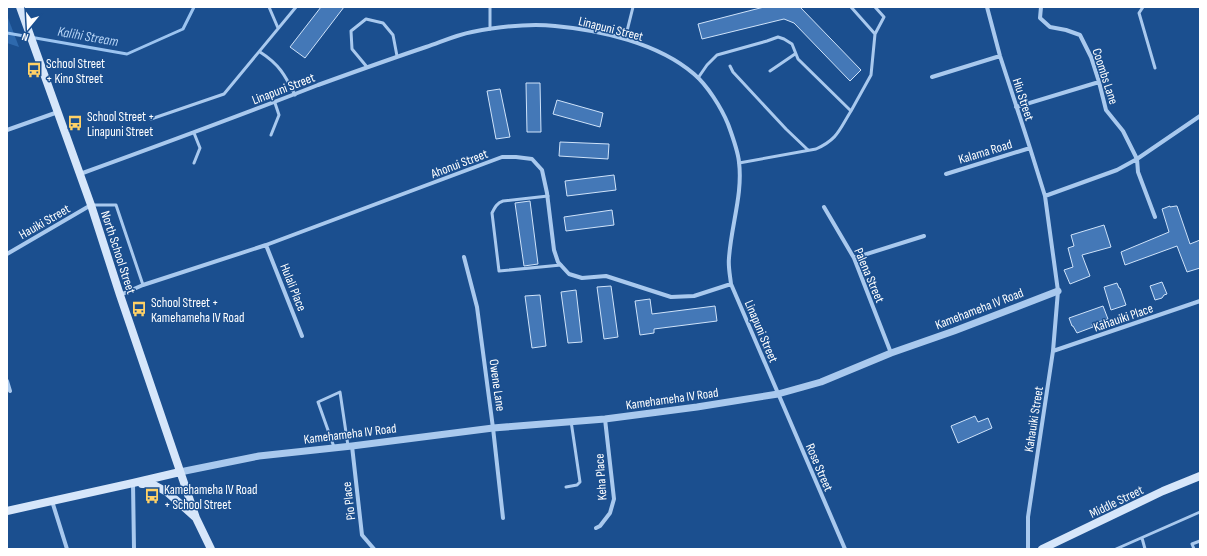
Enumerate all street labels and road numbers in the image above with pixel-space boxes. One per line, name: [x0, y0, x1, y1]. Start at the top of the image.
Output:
street label: Linapuni Street: [577, 13, 645, 45]
street label: Coombs Lane: [1088, 46, 1122, 106]
street label: Linapuni Street: [250, 70, 317, 108]
street label: Hiu Street: [1009, 76, 1037, 123]
street label: Kalama Road: [956, 136, 1014, 168]
street label: Ahonui Street: [428, 146, 490, 182]
street label: Hauiki Street: [16, 201, 73, 243]
street label: North School Street: [97, 209, 139, 296]
street label: Palena Street: [850, 246, 888, 305]
street label: Hulali Place: [276, 261, 310, 314]
street label: Kamehameha IV Road: [933, 285, 1026, 333]
street label: Linapuni Street: [741, 298, 781, 365]
street label: Kahauiki Place: [1091, 300, 1155, 336]
street label: Owene Lane: [485, 358, 509, 412]
street label: Kamehameha IV Road: [625, 385, 719, 413]
street label: Kahauiki Street: [1021, 385, 1047, 453]
street label: Kamehameha IV Road: [303, 420, 397, 448]
street label: Rose Street: [802, 441, 836, 494]
street label: Keha Place: [591, 453, 611, 501]
street label: Pio Place: [339, 481, 359, 521]
street label: Middle Street: [1087, 482, 1146, 522]

